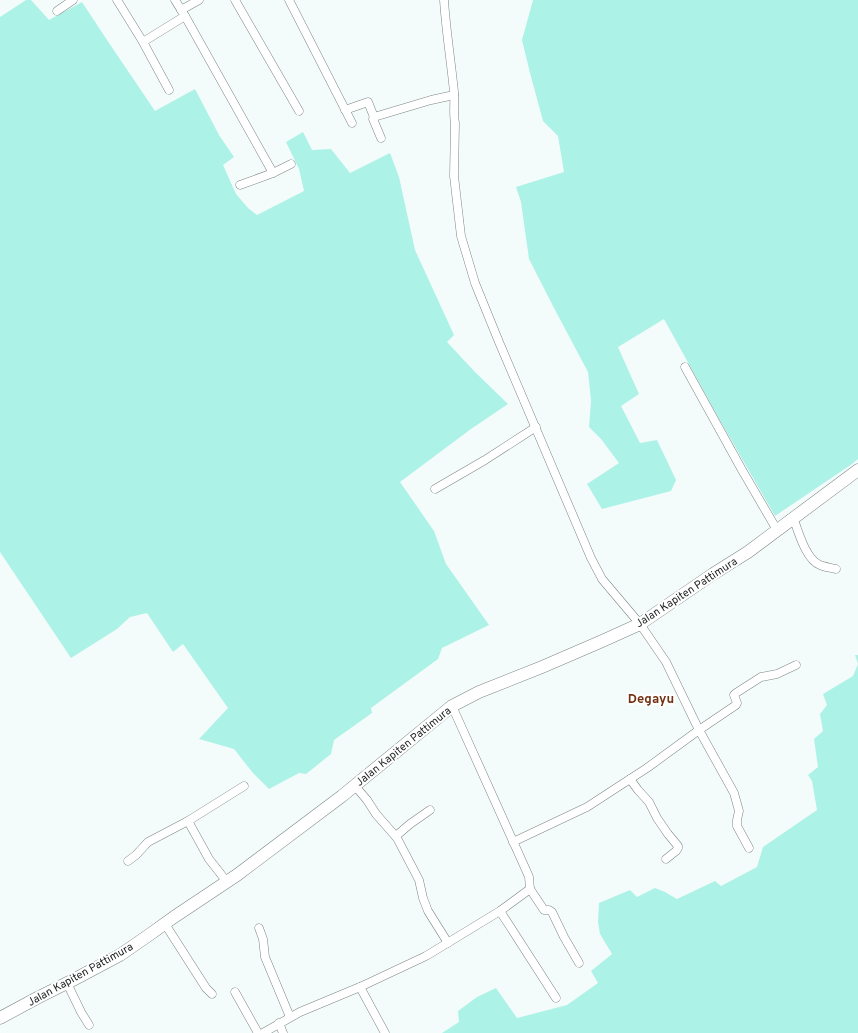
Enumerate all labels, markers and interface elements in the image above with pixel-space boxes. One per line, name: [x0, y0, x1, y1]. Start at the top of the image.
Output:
street label: Jalan Kapiten Pattimura: [633, 555, 740, 631]
district label: Degayu: [628, 692, 674, 708]
street label: Jalan Kapiten Pattimura: [353, 704, 454, 790]
street label: Jalan Kapiten Pattimura: [25, 940, 136, 1010]

